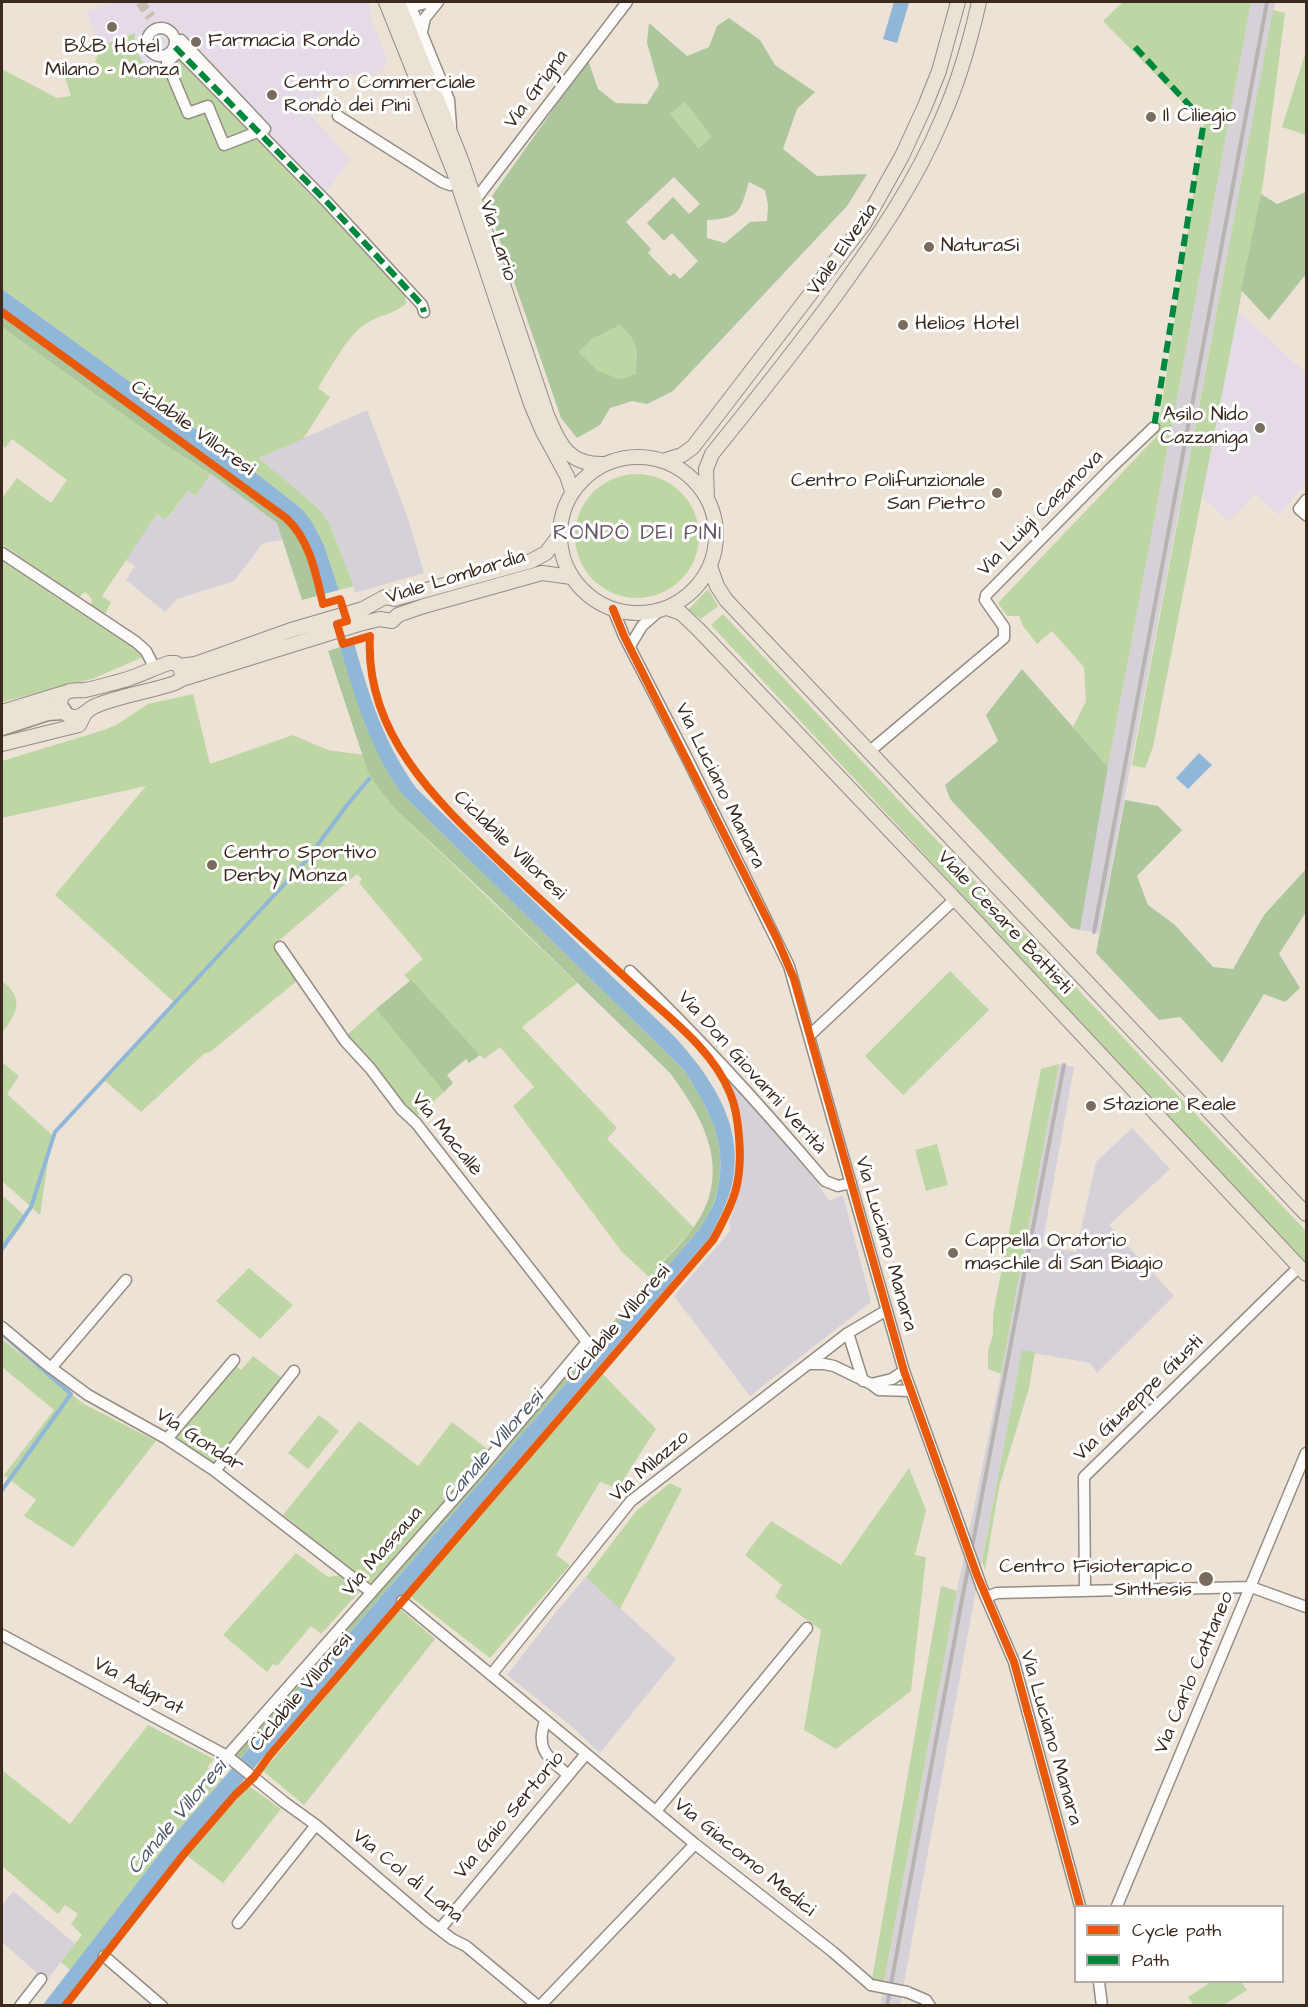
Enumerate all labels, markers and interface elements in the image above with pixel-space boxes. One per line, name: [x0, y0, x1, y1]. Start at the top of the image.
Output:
marker: B&B Hotel Milano - Monza: [105, 20, 119, 34]
place label: Farmacia Rondò: [208, 30, 360, 54]
marker: Farmacia Rondò: [189, 35, 203, 49]
place label: B&B Hotel Milano - Monza: [45, 36, 179, 83]
street label: Via Grigna: [500, 46, 574, 134]
place label: Centro Commerciale Rondò dei Pini: [284, 72, 476, 119]
marker: Centro Commerciale Rondò dei Pini: [265, 88, 279, 102]
place label: Il Ciliegio: [1163, 105, 1236, 129]
marker: Il Ciliegio: [1144, 110, 1158, 124]
street label: Via Lario: [473, 198, 521, 284]
street label: Viale Elvezia: [802, 199, 884, 301]
place label: NaturaSì: [941, 235, 1019, 259]
marker: NaturaSì: [922, 240, 936, 254]
place label: Helios Hotel: [915, 313, 1019, 337]
marker: Helios Hotel: [896, 318, 910, 332]
street label: Ciclabile Villoresi: [125, 376, 259, 482]
place label: Asilo Nido Cazzaniga: [1160, 404, 1248, 451]
marker: Asilo Nido Cazzaniga: [1253, 421, 1267, 435]
street label: Via Luigi Casanova: [973, 446, 1109, 582]
place label: Centro Polifunzionale San Pietro: [791, 470, 985, 517]
marker: Centro Polifunzionale San Pietro: [990, 486, 1004, 500]
district label: RONDÒ DEI PINI: [553, 522, 723, 548]
street label: Viale Lombardia: [384, 545, 528, 611]
street label: Via Luciano Manara: [669, 699, 769, 873]
street label: Ciclabile Villoresi: [448, 786, 570, 906]
place label: Centro Sportivo Derby Monza: [224, 842, 376, 889]
street label: Viale Cesare Battisti: [931, 846, 1077, 1000]
marker: Centro Sportivo Derby Monza: [205, 858, 219, 872]
street label: Via Don Giovanni Verità: [671, 986, 831, 1160]
street label: Via Macallè: [405, 1088, 487, 1182]
place label: Stazione Reale: [1103, 1094, 1236, 1118]
marker: Stazione Reale: [1084, 1099, 1098, 1113]
street label: Via Luciano Manara: [849, 1154, 921, 1334]
place label: Cappella Oratorio maschile di San Biagio: [965, 1230, 1163, 1277]
marker: Cappella Oratorio maschile di San Biagio: [946, 1246, 960, 1260]
street label: Ciclabile Villoresi: [562, 1260, 676, 1388]
street label: Via Giuseppe Giusti: [1069, 1331, 1209, 1467]
water label: Canale Villoresi: [438, 1386, 550, 1510]
street label: Via Gondar: [150, 1404, 248, 1478]
street label: Via Milazzo: [605, 1426, 695, 1508]
street label: Via Massaua: [338, 1502, 428, 1602]
place label: Centro Fisioterapico Sinthesis: [999, 1556, 1192, 1603]
marker: Centro Fisioterapico Sinthesis: [1197, 1570, 1215, 1588]
street label: Via Carlo Cattaneo: [1150, 1588, 1240, 1758]
street label: Ciclabile Villoresi: [245, 1629, 359, 1757]
street label: Via Luciano Manara: [1014, 1648, 1086, 1828]
street label: Via Adigrat: [89, 1652, 187, 1722]
street label: Via Gaio Sertorio: [450, 1747, 570, 1885]
water label: Canale Villoresi: [123, 1756, 233, 1880]
street label: Via Giacomo Medici: [668, 1793, 820, 1923]
street label: Via Col di Lana: [347, 1825, 467, 1929]
legend: [1074, 1905, 1284, 1983]
text: Cycle path: [1132, 1918, 1221, 1943]
text: Path: [1132, 1948, 1169, 1973]

